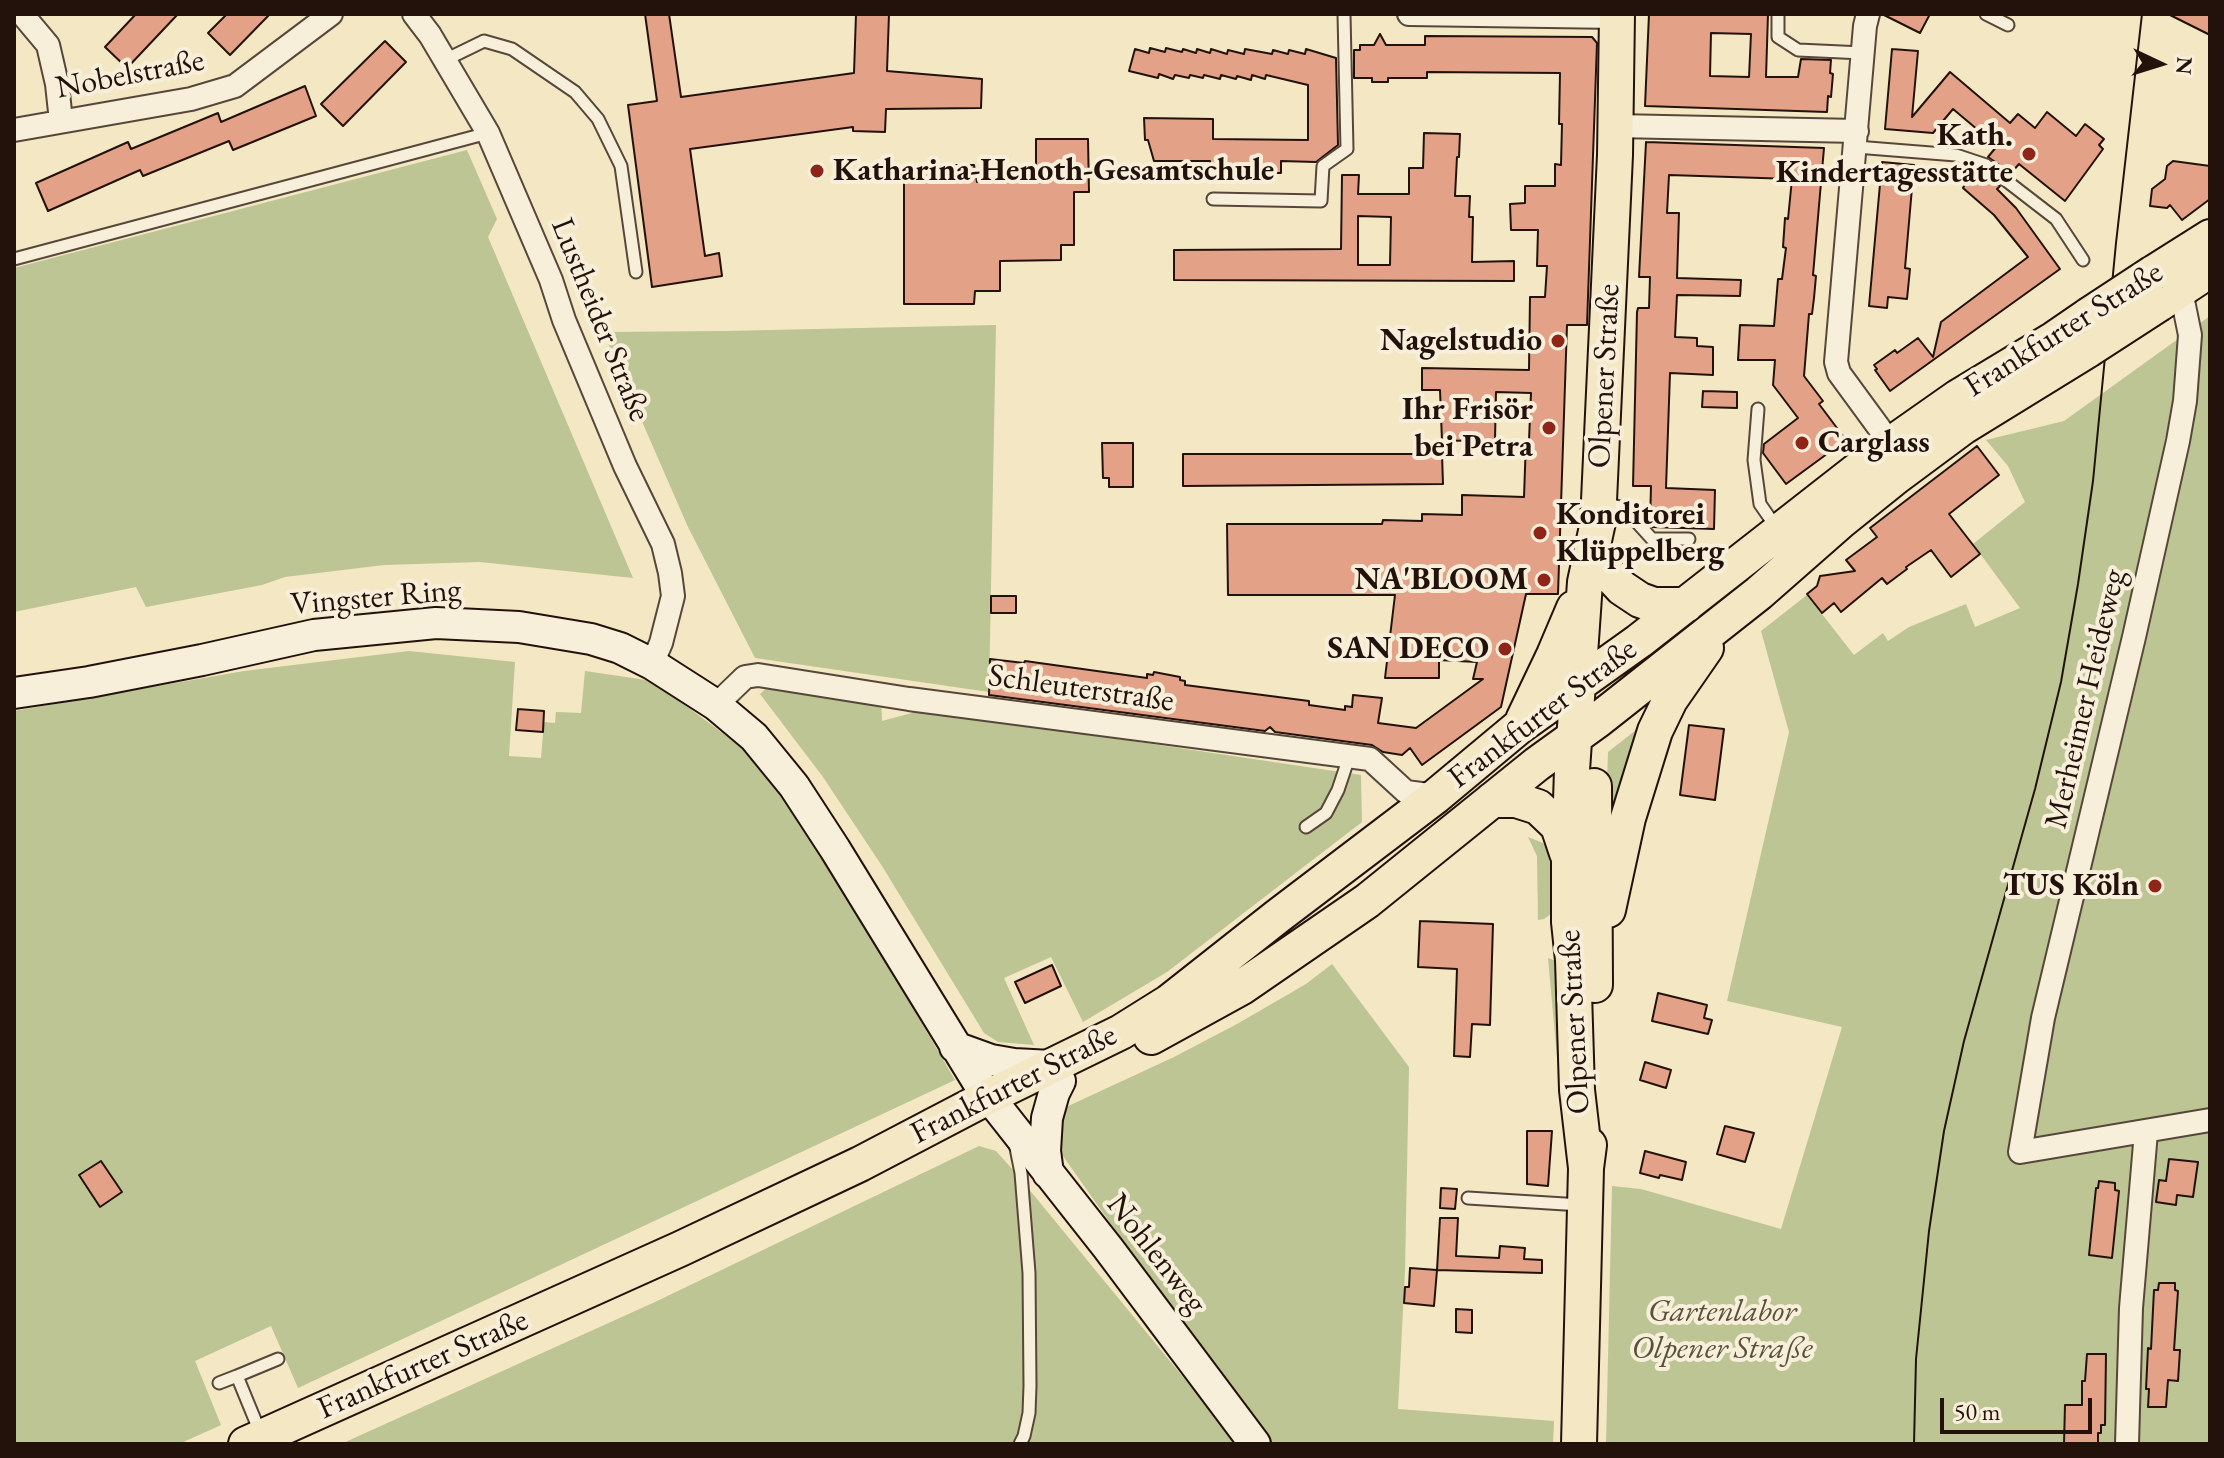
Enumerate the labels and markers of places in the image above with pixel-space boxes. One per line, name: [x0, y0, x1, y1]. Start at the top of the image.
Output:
place label: Kath. Kindertagesstätte: [1776, 117, 2013, 192]
marker: Kath. Kindertagesstätte: [2020, 145, 2038, 163]
place label: Katharina-Henoth-Gesamtschule: [833, 152, 1274, 190]
marker: Katharina-Henoth-Gesamtschule: [808, 162, 826, 180]
place label: Nagelstudio: [1380, 322, 1542, 360]
marker: Nagelstudio: [1549, 332, 1567, 350]
place label: Ihr Frisör bei Petra: [1402, 391, 1533, 466]
marker: Ihr Frisör bei Petra: [1540, 419, 1558, 437]
place label: Carglass: [1818, 424, 1930, 462]
marker: Carglass: [1793, 434, 1811, 452]
place label: Konditorei Klüppelberg: [1556, 496, 1725, 571]
marker: Konditorei Klüppelberg: [1531, 524, 1549, 542]
place label: NA'BLOOM: [1354, 561, 1528, 599]
marker: NA'BLOOM: [1535, 571, 1553, 589]
place label: SAN DECO: [1327, 630, 1489, 668]
marker: SAN DECO: [1496, 640, 1514, 658]
place label: TUS Köln: [2003, 867, 2139, 905]
marker: TUS Köln: [2146, 877, 2164, 895]

